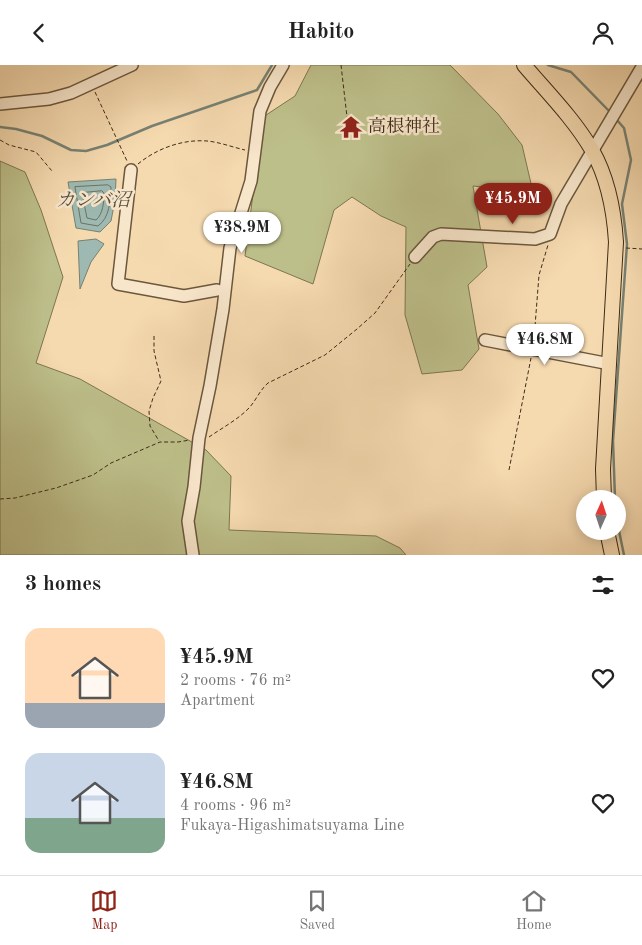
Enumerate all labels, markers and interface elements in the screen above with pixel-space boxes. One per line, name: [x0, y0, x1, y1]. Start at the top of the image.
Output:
icon: back: [25, 19, 53, 47]
icon: person: [589, 19, 617, 47]
text: Habito: [288, 21, 354, 43]
temple icon: 高根神社: [338, 114, 364, 140]
place label: 高根神社: [368, 116, 440, 136]
pin: ¥45.9M: [472, 183, 554, 225]
water label: カンバ沼: [56, 190, 133, 211]
text: ¥45.9M: [485, 191, 541, 207]
pin: ¥38.9M: [201, 211, 283, 254]
text: ¥38.9M: [214, 220, 270, 236]
pin: ¥46.8M: [504, 323, 586, 366]
text: ¥46.8M: [517, 332, 573, 348]
north arrow: [576, 490, 626, 540]
map controls: [576, 490, 626, 540]
icon: filters: [589, 571, 617, 599]
text: 3 homes: [25, 574, 101, 595]
text: ¥45.9M: [180, 647, 253, 668]
icon: home: [65, 648, 125, 708]
icon: heart: [589, 664, 617, 692]
text: 2 rooms · 76 m²: [180, 673, 291, 689]
text: Apartment: [180, 693, 255, 709]
text: ¥46.8M: [180, 772, 253, 793]
icon: home: [65, 773, 125, 833]
icon: heart: [589, 789, 617, 817]
text: 4 rooms · 96 m²: [180, 798, 291, 814]
text: Fukaya-Higashimatsuyama Line: [180, 818, 404, 834]
tab: Map: [90, 887, 118, 934]
tab: Saved: [299, 887, 335, 934]
tab: Home: [516, 887, 552, 934]

